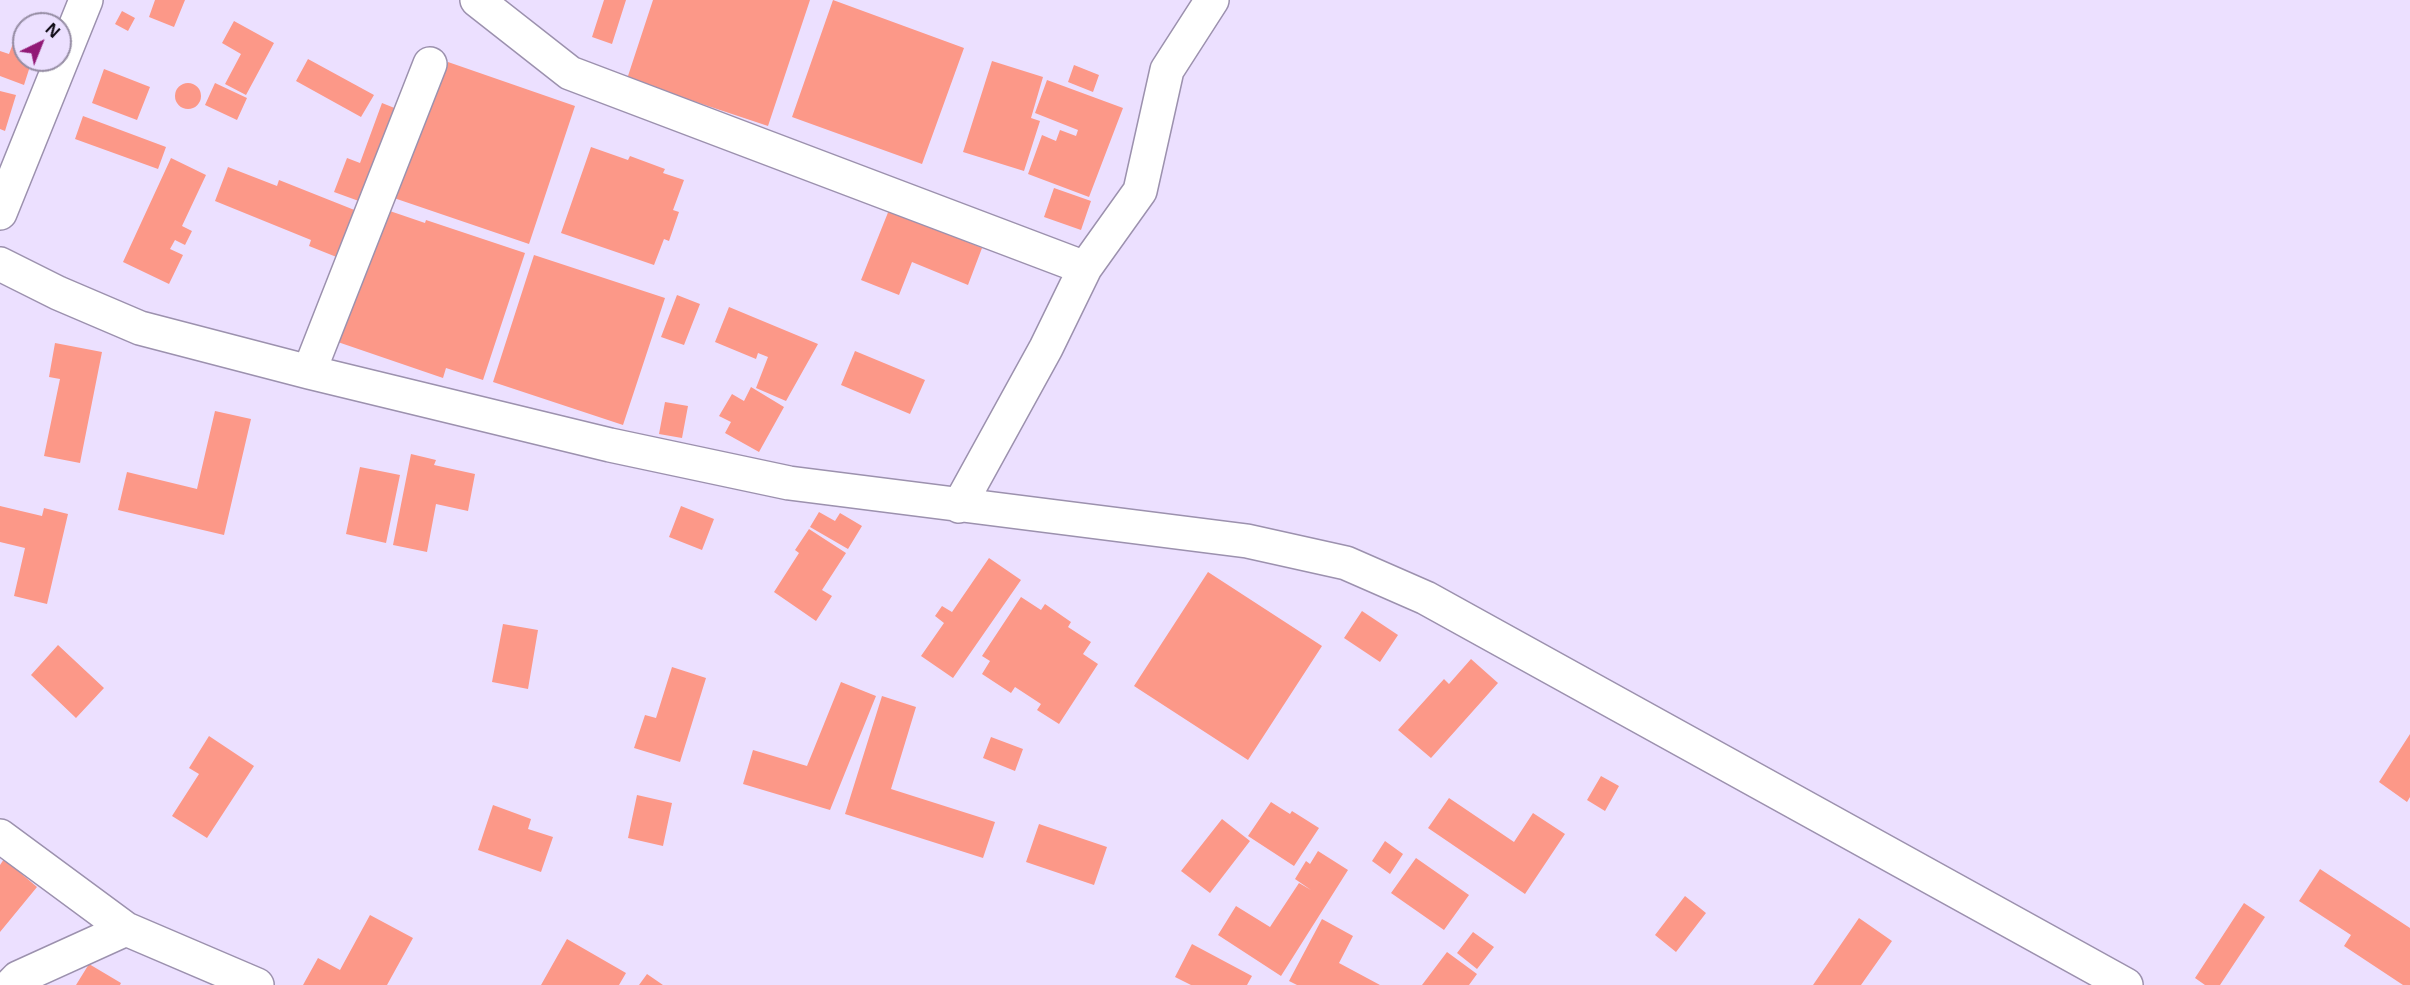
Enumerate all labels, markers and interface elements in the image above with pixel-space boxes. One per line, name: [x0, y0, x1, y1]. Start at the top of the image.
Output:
north arrow: [12, 12, 72, 72]
text: N: [41, 18, 65, 43]

